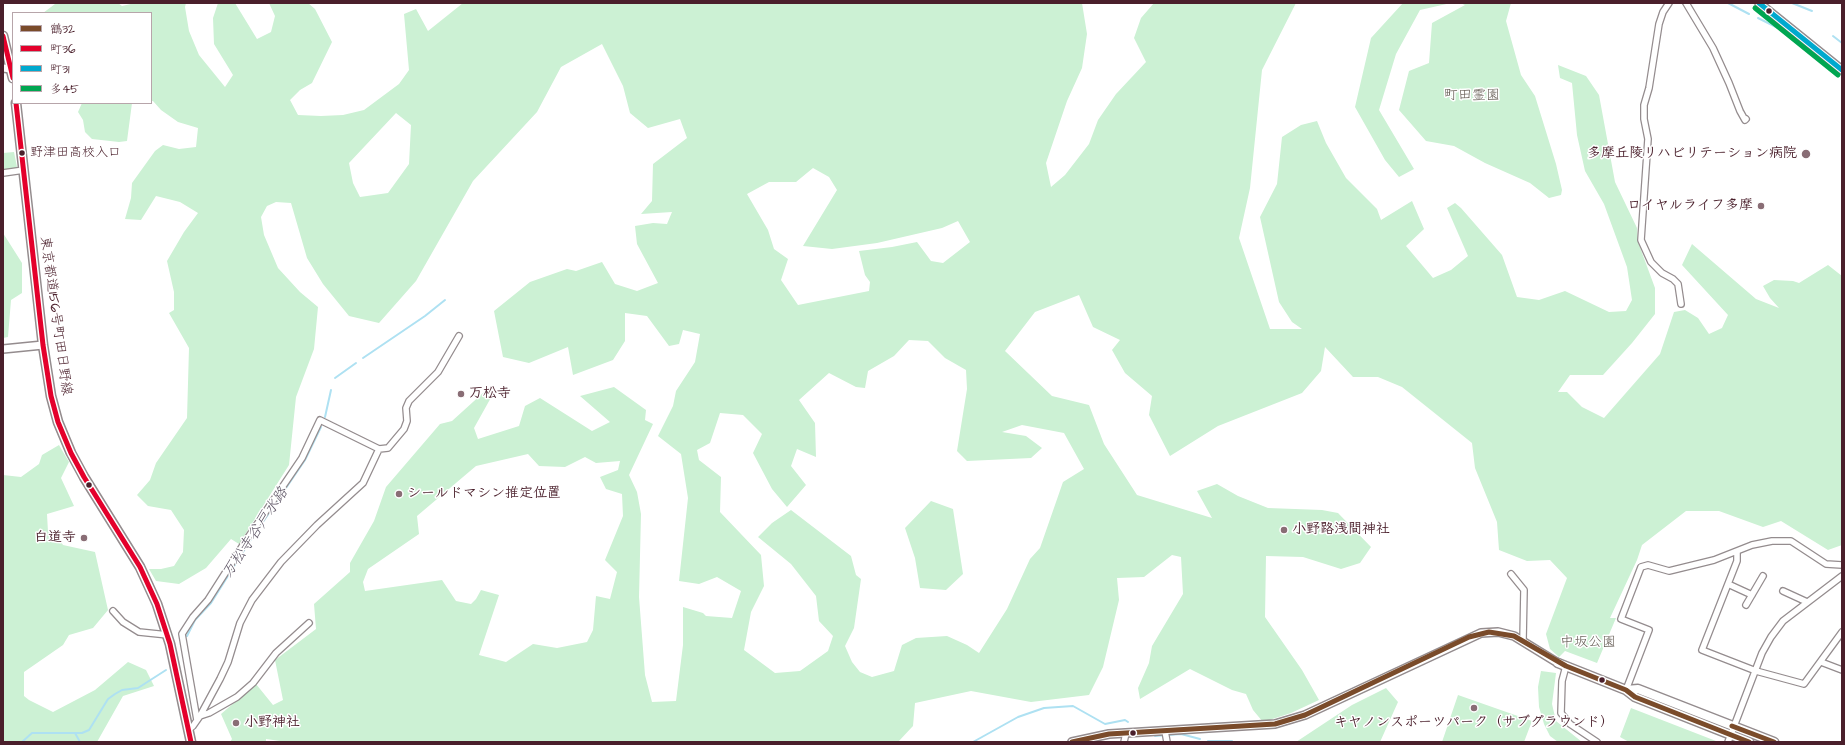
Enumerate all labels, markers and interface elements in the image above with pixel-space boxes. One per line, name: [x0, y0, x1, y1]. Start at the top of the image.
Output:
unlabelled marker: [1764, 6, 1774, 16]
legend: [12, 12, 152, 104]
text: 鶴32: [50, 21, 75, 38]
text: 町36: [50, 41, 76, 58]
text: 町31: [50, 61, 70, 78]
text: 多45: [50, 81, 79, 98]
park label: 町田霊園: [1444, 88, 1500, 104]
place label: 野津田高校入口: [30, 145, 121, 161]
place label: 多摩丘陵リハビリテーション病院: [1587, 146, 1797, 162]
marker: 野津田高校入口: [17, 148, 27, 158]
marker: 多摩丘陵リハビリテーション病院: [1800, 148, 1812, 160]
place label: ロイヤルライフ多摩: [1627, 198, 1753, 214]
marker: ロイヤルライフ多摩: [1756, 201, 1766, 211]
street label: 東京都道156号町田日野線: [36, 235, 74, 397]
place label: 万松寺: [469, 386, 511, 402]
marker: 万松寺: [456, 389, 466, 399]
unlabelled marker: [84, 480, 94, 490]
water label: 万松寺谷戸水路: [219, 484, 293, 582]
place label: シールドマシン推定位置: [407, 486, 561, 502]
marker: シールドマシン推定位置: [394, 489, 404, 499]
place label: 小野路浅間神社: [1292, 522, 1390, 538]
marker: 小野路浅間神社: [1279, 525, 1289, 535]
place label: 白道寺: [34, 530, 76, 546]
marker: 白道寺: [79, 533, 89, 543]
park label: 中坂公園: [1560, 635, 1616, 651]
unlabelled marker: [1597, 675, 1607, 685]
marker: キヤノンスポーツパーク（サブグラウンド）: [1469, 703, 1479, 713]
place label: 小野神社: [244, 715, 300, 731]
place label: キヤノンスポーツパーク（サブグラウンド）: [1334, 715, 1614, 731]
marker: 小野神社: [231, 718, 241, 728]
unlabelled marker: [1128, 728, 1138, 738]

